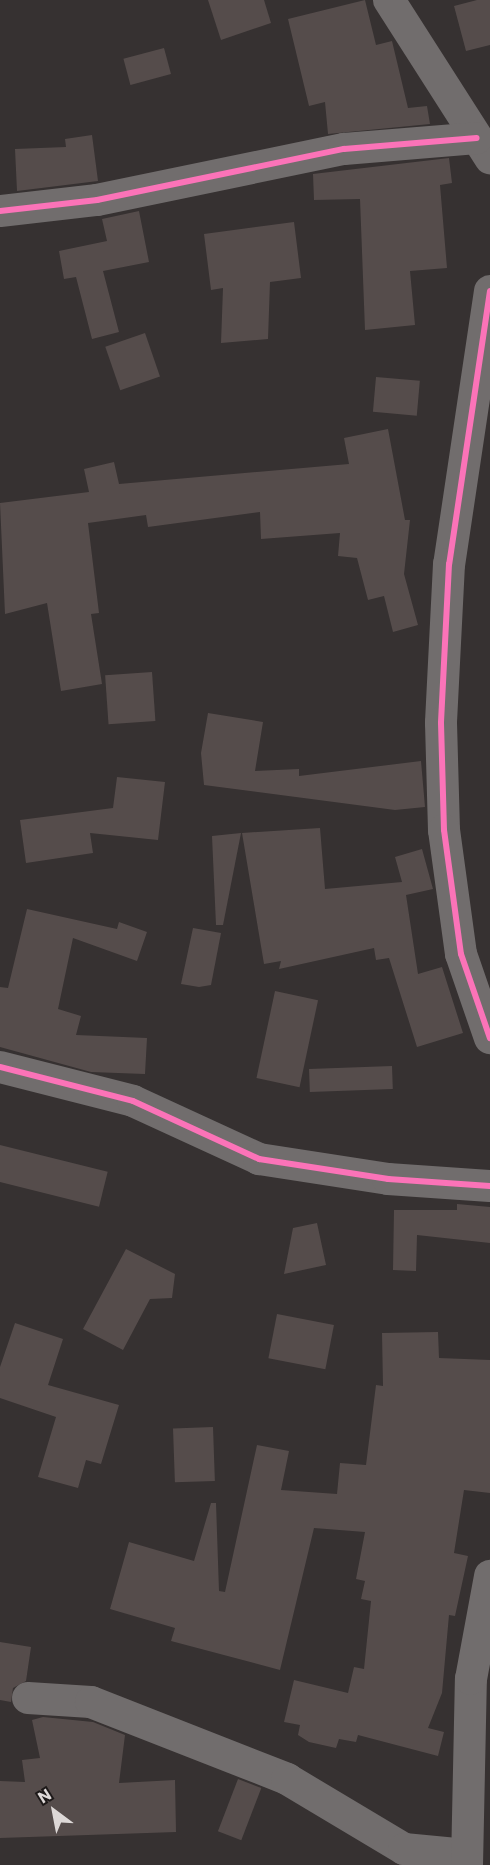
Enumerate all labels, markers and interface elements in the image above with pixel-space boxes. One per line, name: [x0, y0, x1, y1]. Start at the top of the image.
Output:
north arrow: [24, 1781, 84, 1841]
text: N: [34, 1784, 54, 1807]

